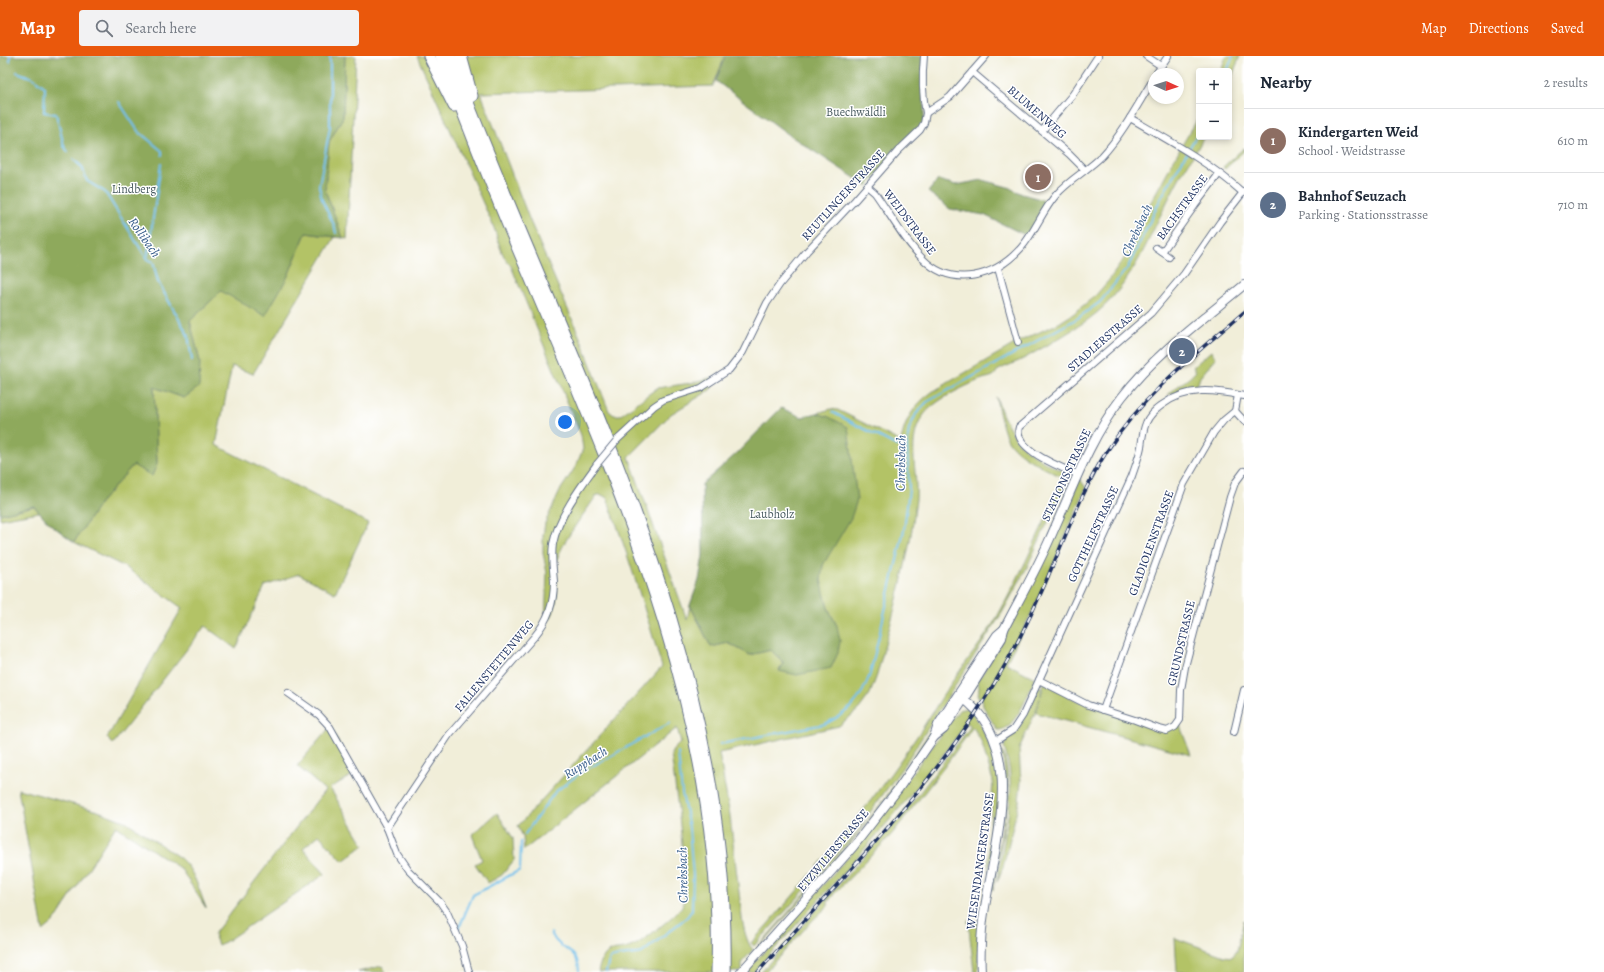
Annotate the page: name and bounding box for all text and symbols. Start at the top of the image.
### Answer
search box [79,10,359,46]
text: Map [20,15,55,41]
icon: search [93,17,115,39]
text: Search here [125,18,197,38]
text: Map [1421,19,1447,38]
text: Directions [1469,19,1529,38]
text: Saved [1551,19,1584,38]
north arrow [1148,68,1184,104]
map controls [1196,68,1232,140]
button: + [1196,68,1232,104]
text: Nearby [1260,71,1311,94]
text: 2 results [1544,74,1588,91]
street label: BLUMENWEG [1004,82,1070,142]
park label: Buechwäldli [826,104,886,120]
button: − [1196,104,1232,140]
text: Kindergarten Weid [1298,122,1418,142]
text: 1 [1271,132,1275,149]
text: 610 m [1557,132,1588,149]
text: School · Weidstrasse [1298,142,1405,159]
street label: REUTLINGERSTRASSE [798,146,888,244]
pin: 1 [1025,162,1051,192]
street label: BACHSTRASSE [1153,171,1211,243]
park label: Lindberg [112,181,156,197]
street label: WEIDSTRASSE [880,185,940,258]
text: Bahnhof Seuzach [1298,186,1406,206]
text: 2 [1270,196,1276,213]
text: 710 m [1558,196,1588,213]
water label: Chrebsbach [1117,201,1156,259]
text: Parking · Stationsstrasse [1298,206,1428,223]
water label: Rollibach [125,214,165,261]
street label: STADLERSTRASSE [1064,301,1146,375]
pin: 2 [1169,336,1195,366]
your location [555,412,575,432]
street label: STATIONSSTRASSE [1037,426,1095,524]
water label: Chrebsbach [892,435,909,491]
street label: GOTTHELFSTRASSE [1064,483,1122,585]
street label: GLADIOLENSTRASSE [1124,488,1178,598]
park label: Laubholz [749,506,795,522]
street label: GRUNDSTRASSE [1163,599,1199,687]
street label: FALLENSTETTENWEG [451,617,537,715]
water label: Ruppbach [560,742,610,782]
street label: WIESENDANGERSTRASSE [962,791,998,932]
street label: ETZWILERSTRASSE [794,805,872,895]
water label: Chrebsbach [674,847,691,903]

